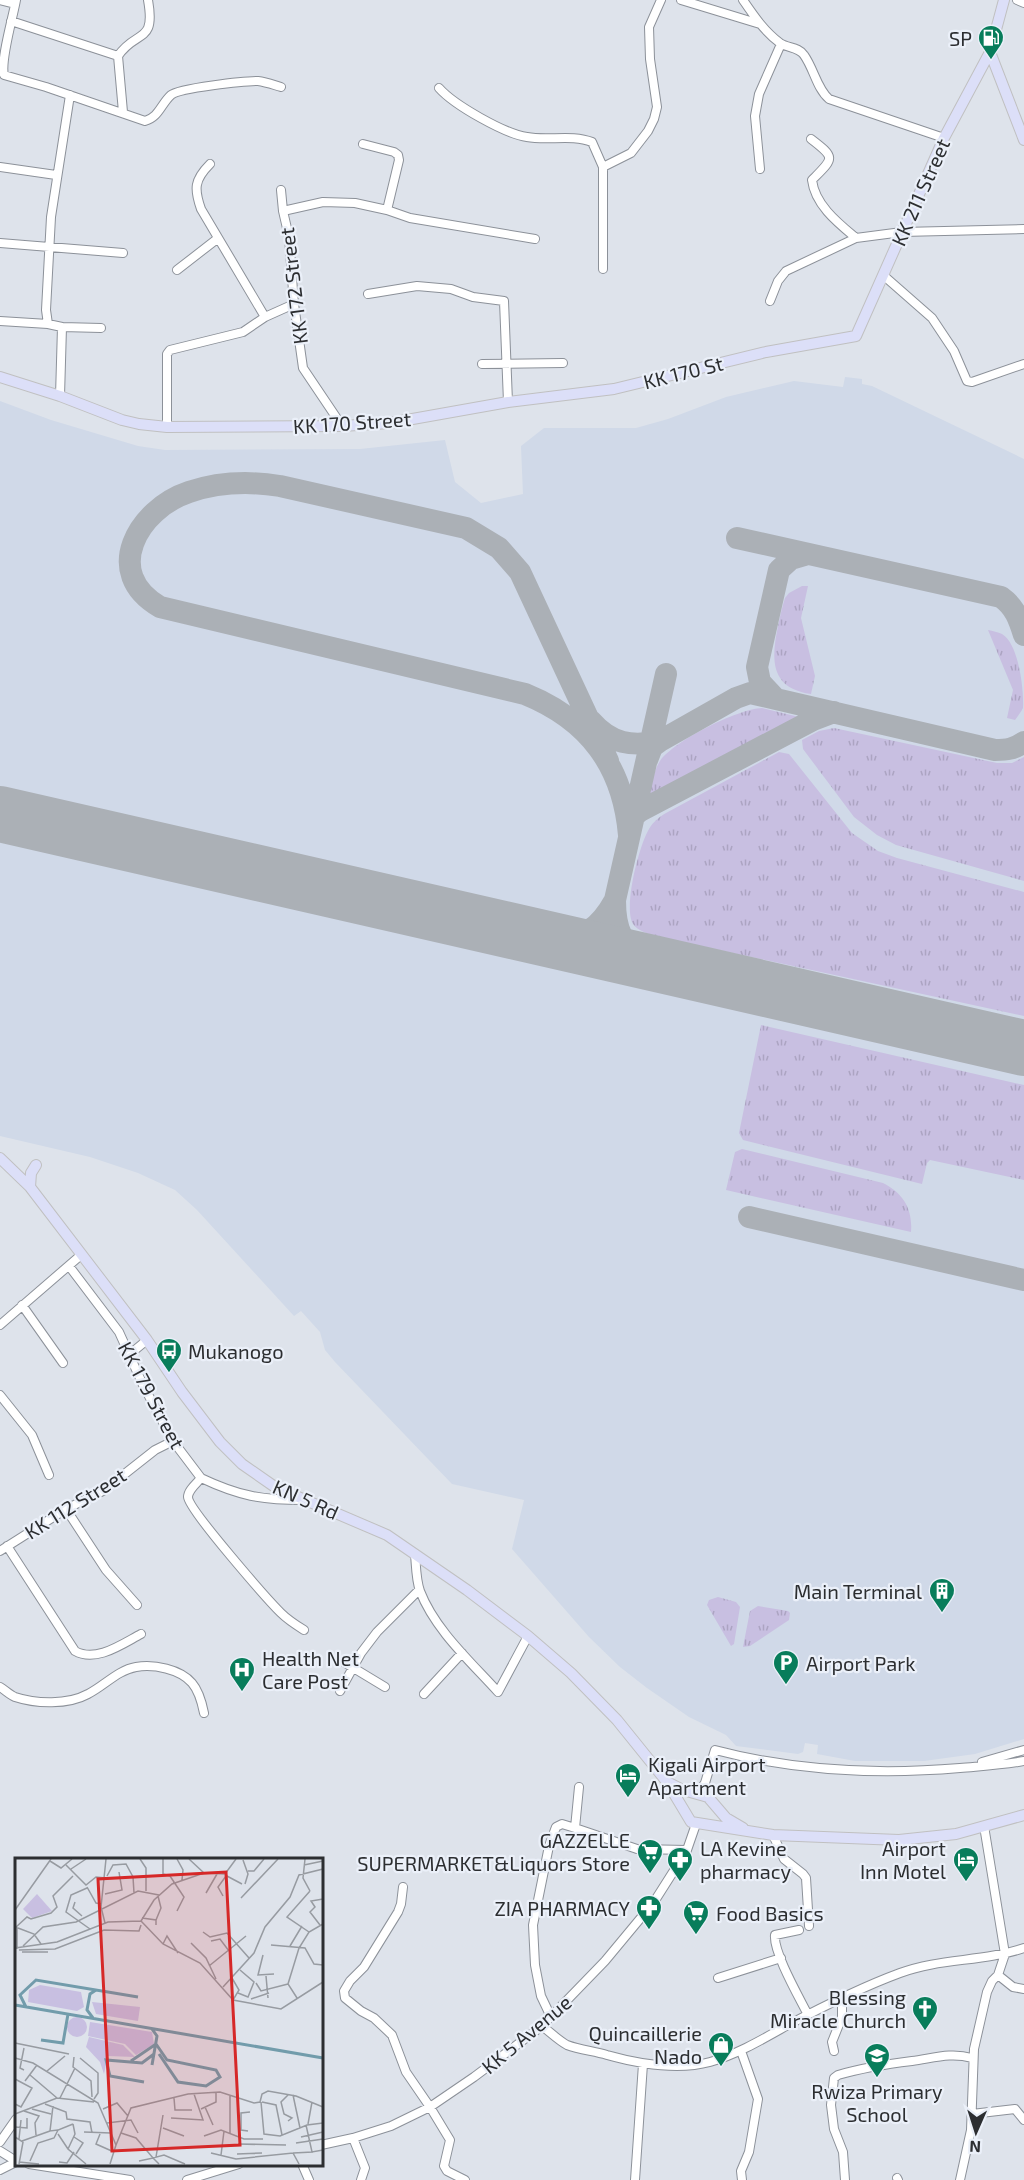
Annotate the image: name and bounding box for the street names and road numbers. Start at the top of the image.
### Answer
street label: KK 211 Street [886,134,955,249]
street label: KK 172 Street [274,226,312,346]
street label: KK 170 St [641,350,726,393]
street label: KK 170 Street [292,406,412,438]
street label: KK 179 Street [114,1337,190,1453]
street label: KK 112 Street [20,1462,130,1544]
street label: KN 5 Rd [269,1474,343,1524]
street label: KK 5 Avenue [476,1990,576,2078]

